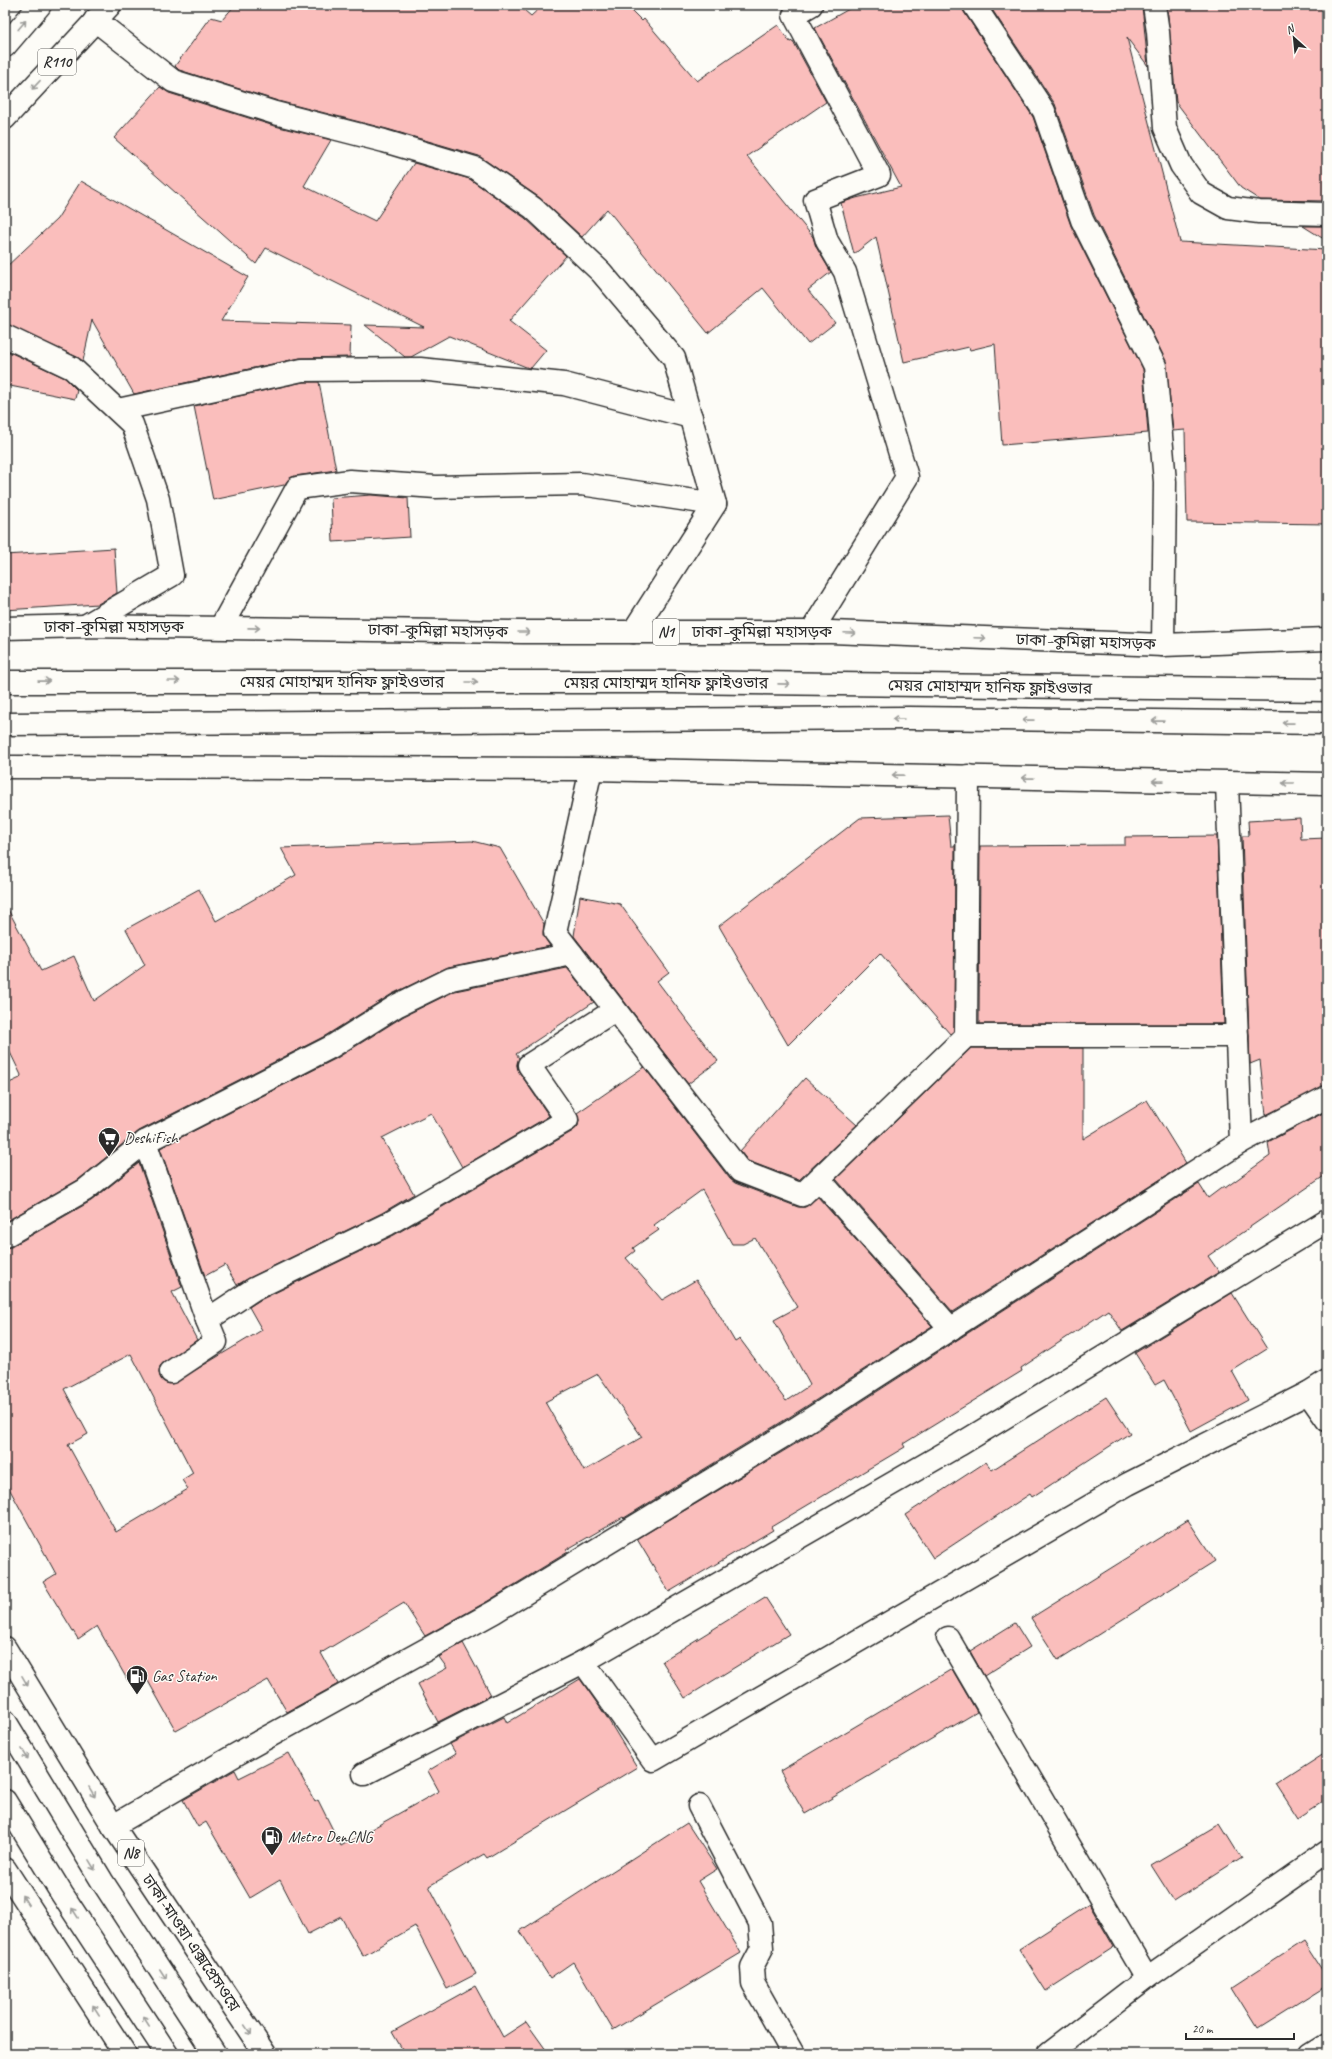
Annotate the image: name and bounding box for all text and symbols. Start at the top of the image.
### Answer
north arrow [1274,18,1314,58]
one-way arrow [18,20,27,31]
text: N [1283,20,1298,37]
road number: R110 [38,49,76,75]
one-way arrow [31,80,40,90]
street label: ঢাকা–কুমিল্লা মহাসড়ক [43,617,185,637]
road number: N1 [653,619,679,645]
street label: ঢাকা–কুমিল্লা মহাসড়ক [367,620,509,642]
street label: ঢাকা–কুমিল্লা মহাসড়ক [691,622,833,642]
one-way arrow [247,624,260,632]
one-way arrow [517,628,530,636]
one-way arrow [843,629,856,636]
street label: ঢাকা–কুমিল্লা মহাসড়ক [1015,630,1157,654]
one-way arrow [973,634,986,641]
street label: মেয়র মোহাম্মদ হানিফ ফ্লাইওভার [240,672,445,692]
street label: মেয়র মোহাম্মদ হানিফ ফ্লাইওভার [564,673,769,693]
street label: মেয়র মোহাম্মদ হানিফ ফ্লাইওভার [888,675,1093,699]
one-way arrow [167,677,180,685]
one-way arrow [37,678,50,685]
one-way arrow [465,678,478,686]
one-way arrow [777,680,790,688]
one-way arrow [892,715,905,722]
one-way arrow [1022,716,1035,724]
one-way arrow [1152,717,1165,725]
one-way arrow [1282,719,1295,727]
one-way arrow [892,771,905,779]
one-way arrow [1022,774,1035,782]
one-way arrow [1152,777,1165,785]
one-way arrow [1282,779,1295,787]
supermarket icon: DeshiFish [96,1125,122,1158]
place label: DeshiFish [124,1128,179,1148]
fuel station icon: Gas Station [124,1663,150,1696]
place label: Gas Station [152,1666,218,1686]
one-way arrow [21,1675,29,1687]
one-way arrow [21,1748,29,1760]
one-way arrow [89,1786,97,1798]
fuel station icon: Metro DenCNG [259,1824,285,1857]
place label: Metro DenCNG [288,1827,374,1847]
road number: N8 [118,1840,144,1866]
one-way arrow [89,1859,97,1871]
street label: ঢাকা-মাওয়া এক্সপ্রেসওয়ে [137,1870,245,2016]
one-way arrow [21,1895,29,1906]
one-way arrow [70,1907,79,1918]
one-way arrow [159,1968,167,1979]
one-way arrow [92,2004,100,2015]
scale bar [1186,2015,1294,2041]
one-way arrow [142,2016,150,2027]
text: 20 m [1192,2021,1214,2037]
one-way arrow [244,2024,252,2035]

